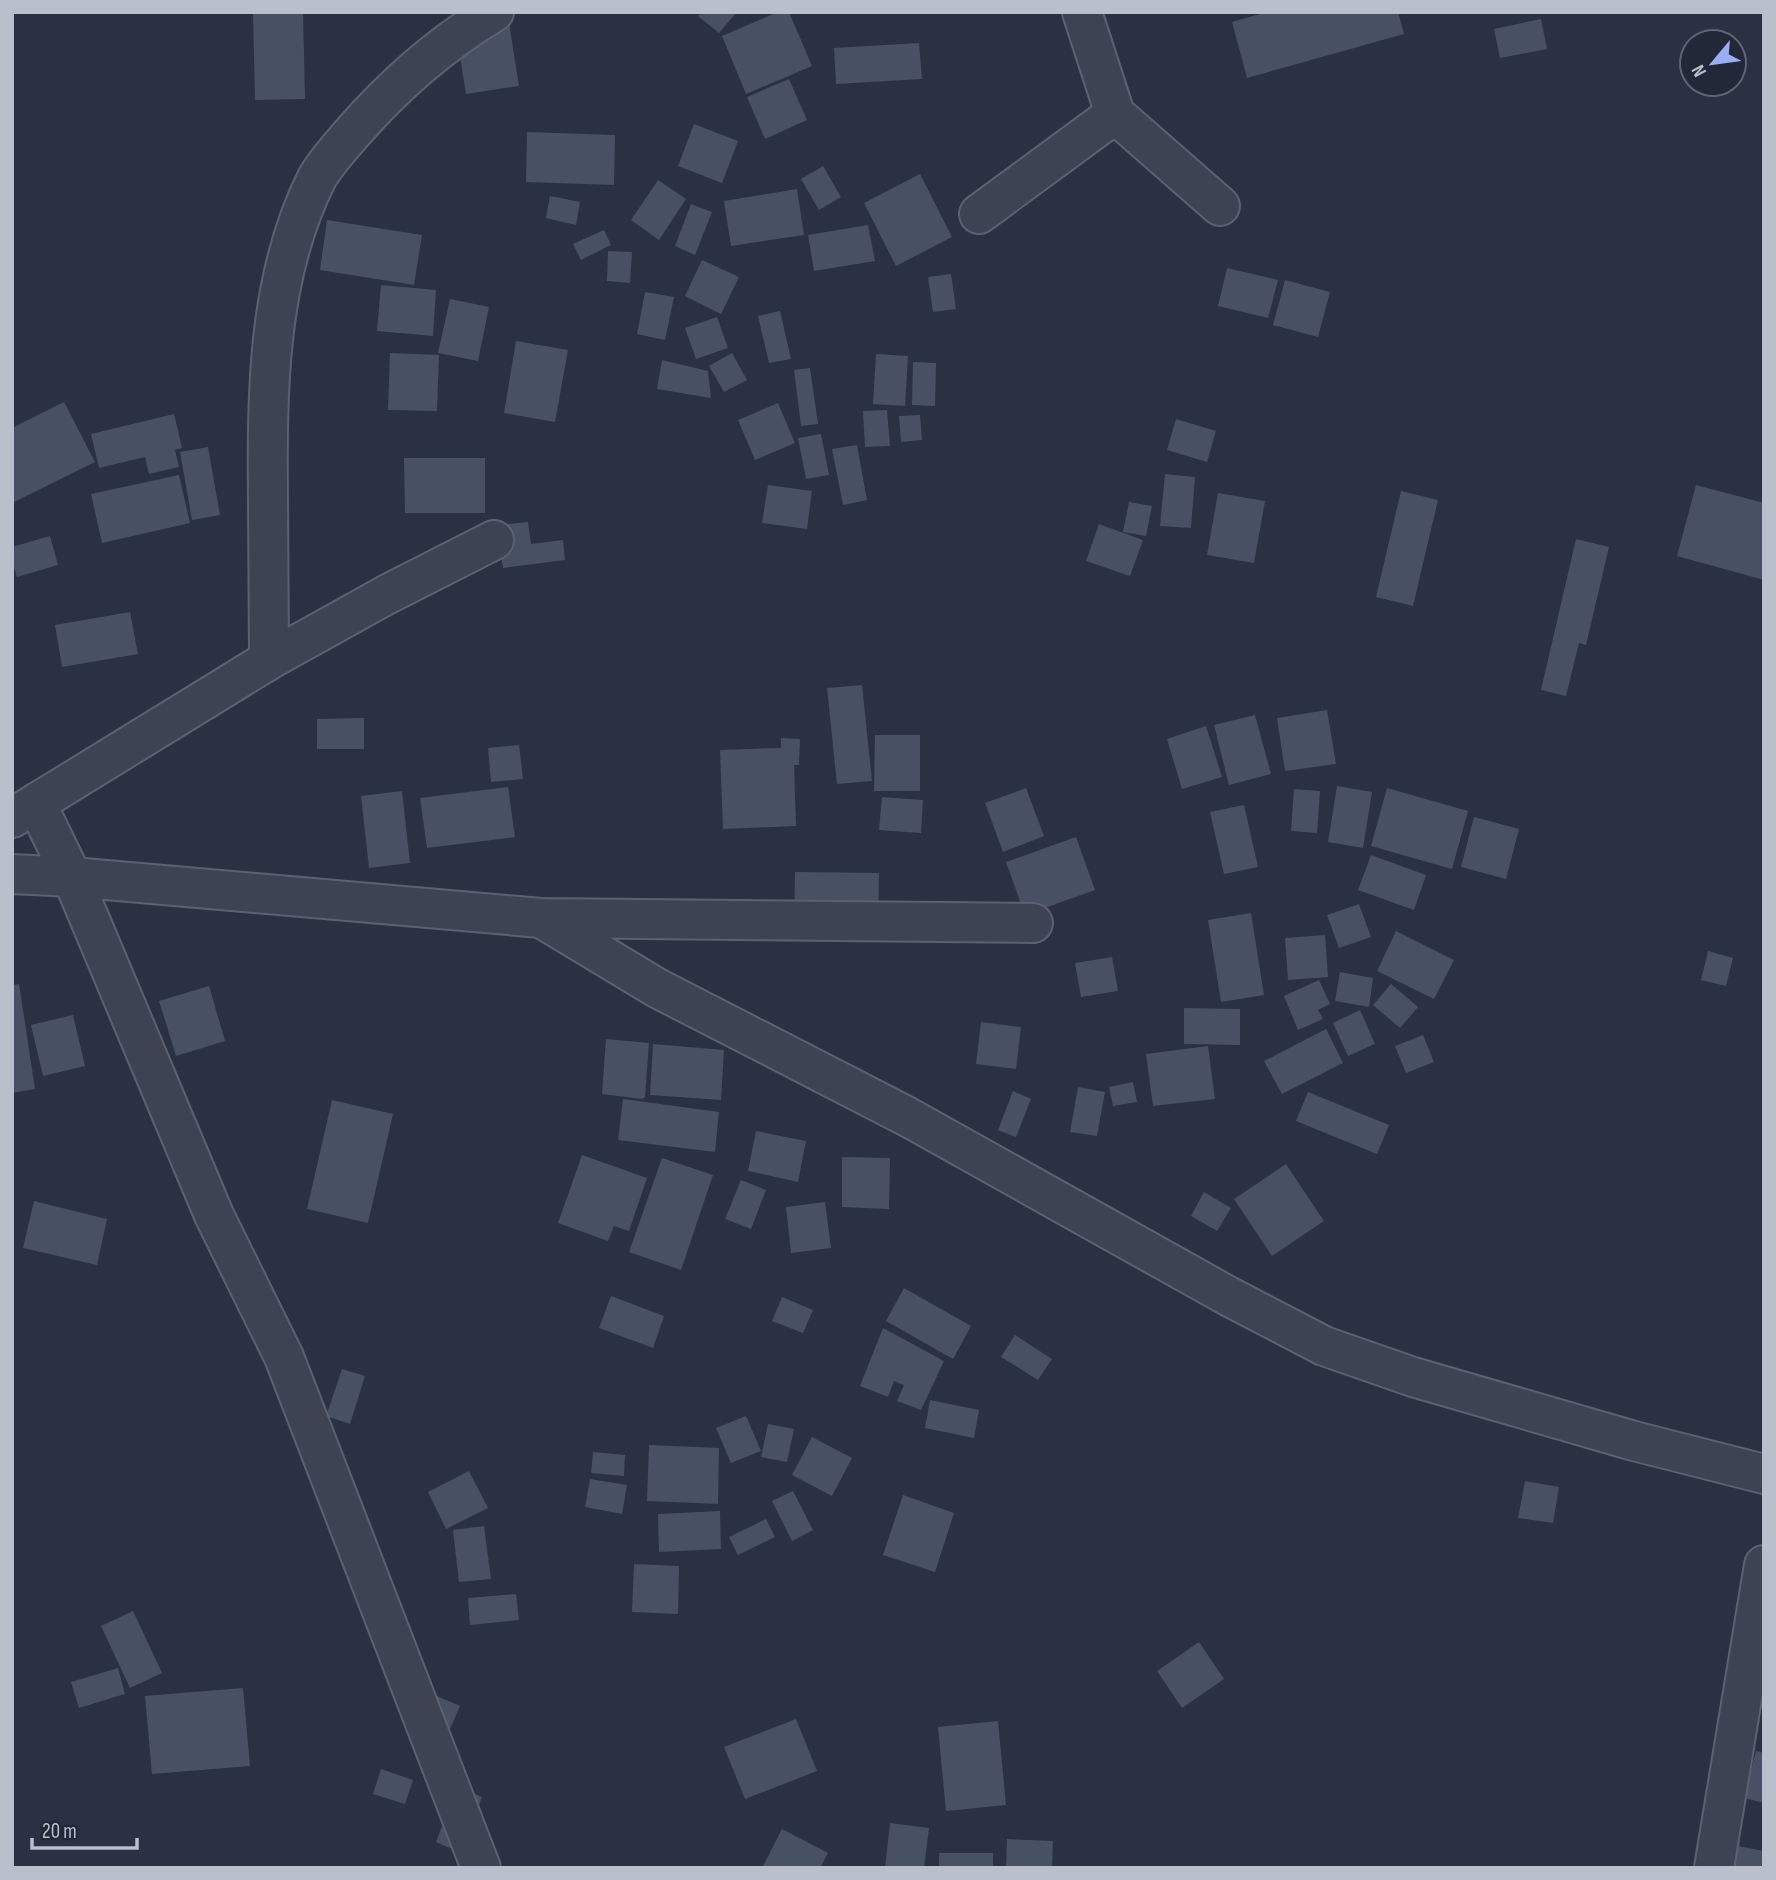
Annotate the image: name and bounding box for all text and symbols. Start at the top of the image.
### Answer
north arrow [1678,28,1748,98]
text: N [1687,60,1712,81]
scale bar [32,1806,136,1850]
text: 20 m [42,1819,77,1844]

